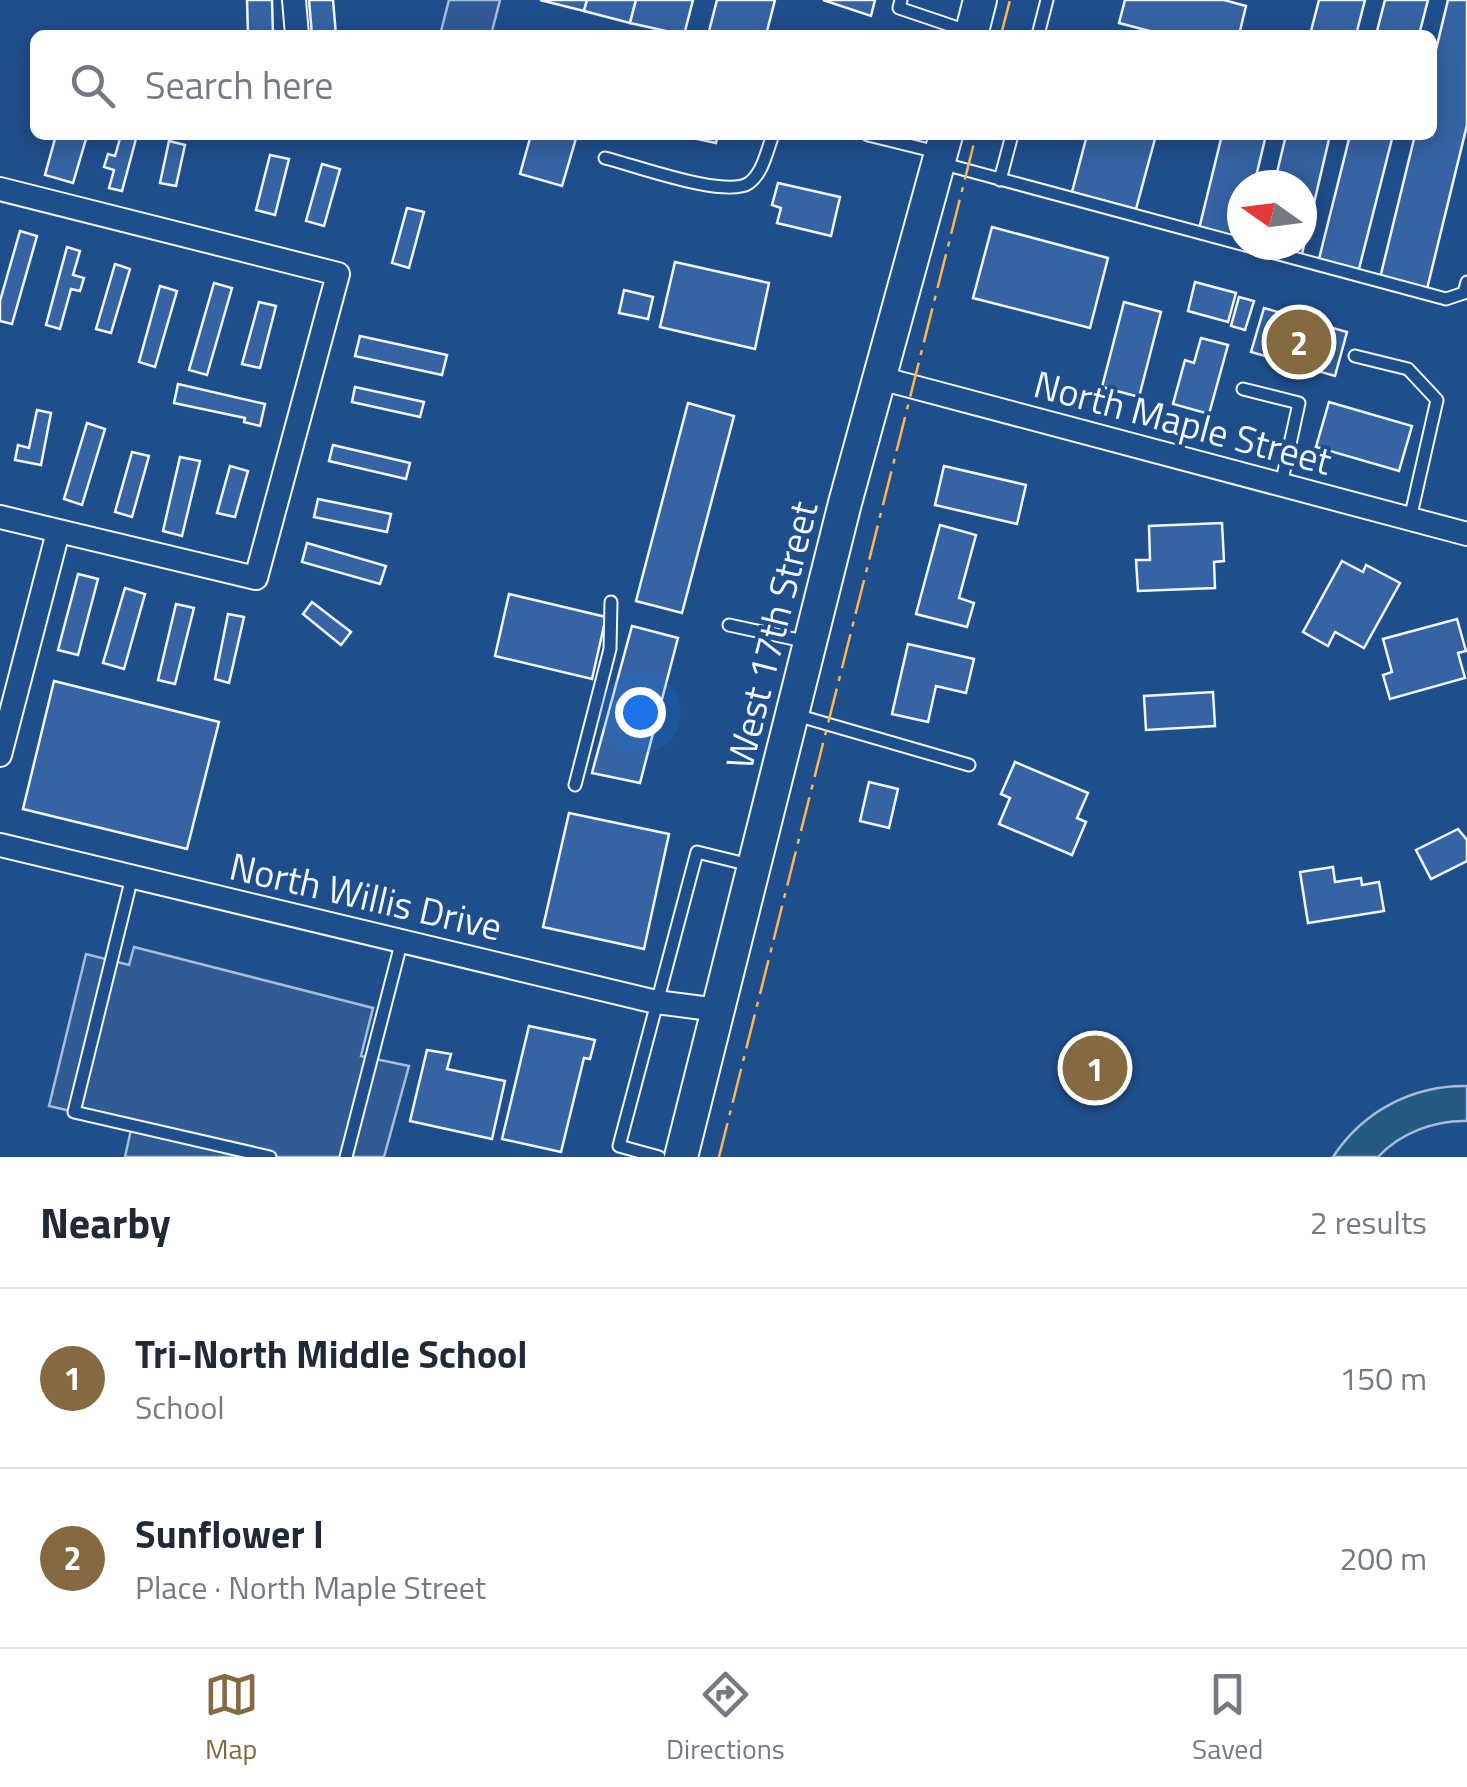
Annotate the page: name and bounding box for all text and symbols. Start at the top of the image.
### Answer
search box [30,30,1437,140]
text: Search here [145,56,333,114]
icon: search [65,58,120,113]
north arrow [1227,170,1317,260]
pin: 2 [1266,304,1332,380]
street label: North Maple Street [1028,354,1338,490]
street label: West 17th Street [710,495,832,775]
your location [615,687,666,738]
street label: North Willis Drive [224,836,508,956]
pin: 1 [1062,1030,1128,1106]
text: Nearby [40,1190,171,1254]
text: 2 results [1310,1198,1427,1246]
text: Tri-North Middle School [135,1325,528,1383]
text: 1 [64,1354,81,1402]
text: 150 m [1339,1354,1427,1402]
text: School [135,1383,225,1431]
text: Sunflower I [135,1505,324,1563]
text: 2 [64,1534,81,1582]
text: 200 m [1339,1534,1427,1582]
text: Place · North Maple Street [135,1563,486,1611]
tab: Map [204,1667,259,1770]
tab: Directions [666,1667,785,1770]
tab: Saved [1192,1667,1263,1770]

